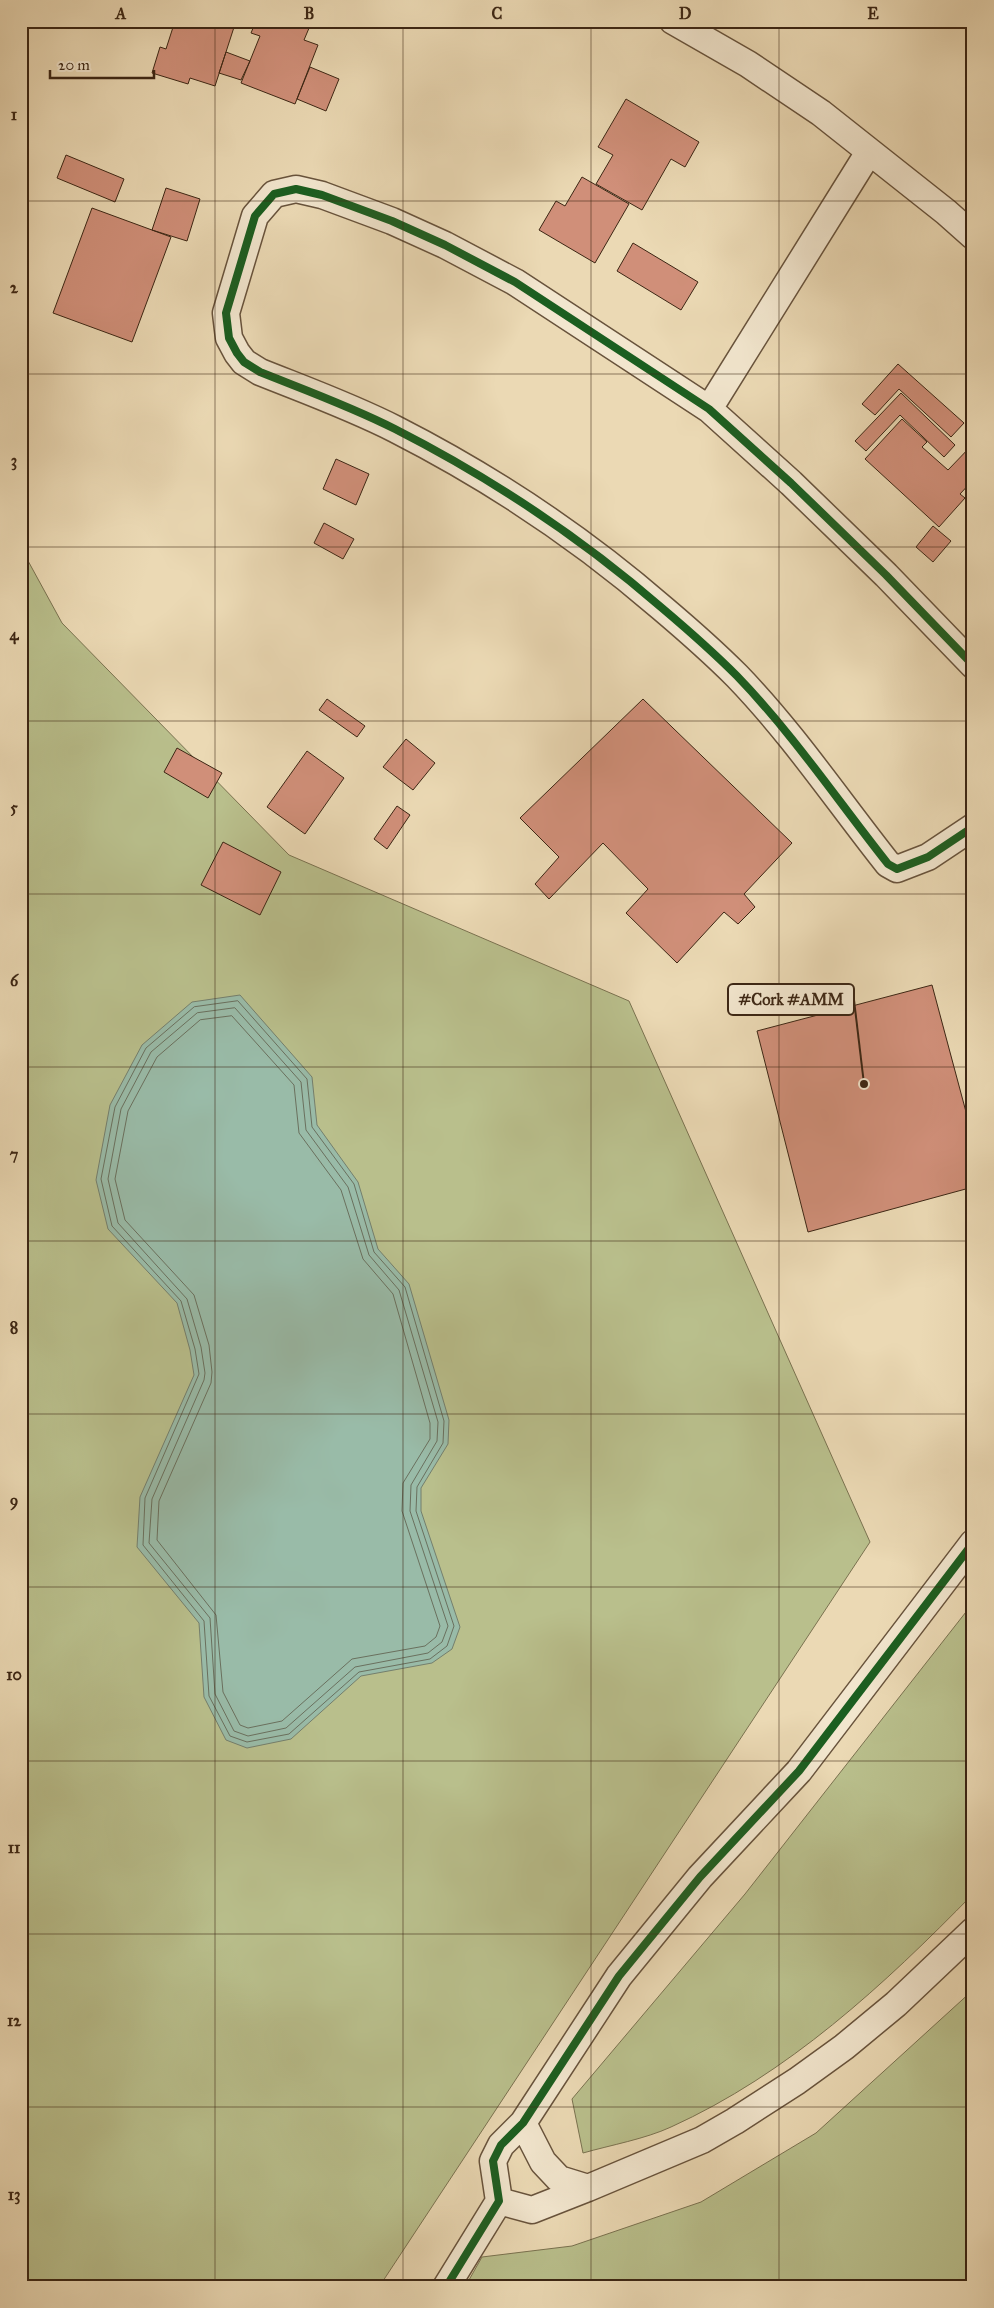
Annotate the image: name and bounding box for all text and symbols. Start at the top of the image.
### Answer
text: A [115,4,127,23]
text: B [304,4,314,23]
text: C [492,4,503,23]
text: D [679,4,692,23]
text: E [867,4,879,23]
scale bar [50,48,154,80]
text: 20 m [58,56,90,74]
text: 1 [11,105,18,124]
text: 2 [10,278,19,297]
text: 3 [11,451,17,471]
text: 4 [10,625,20,645]
text: 5 [10,798,18,817]
text: 6 [10,971,19,990]
callout: #Cork #AMM [728,984,854,1015]
text: #Cork #AMM [738,990,844,1009]
text: 7 [10,1145,19,1164]
text: 8 [10,1318,18,1337]
text: 9 [10,1491,18,1511]
text: 10 [6,1665,22,1684]
text: 11 [8,1838,21,1857]
text: 12 [7,2011,22,2030]
text: 13 [8,2185,20,2205]

